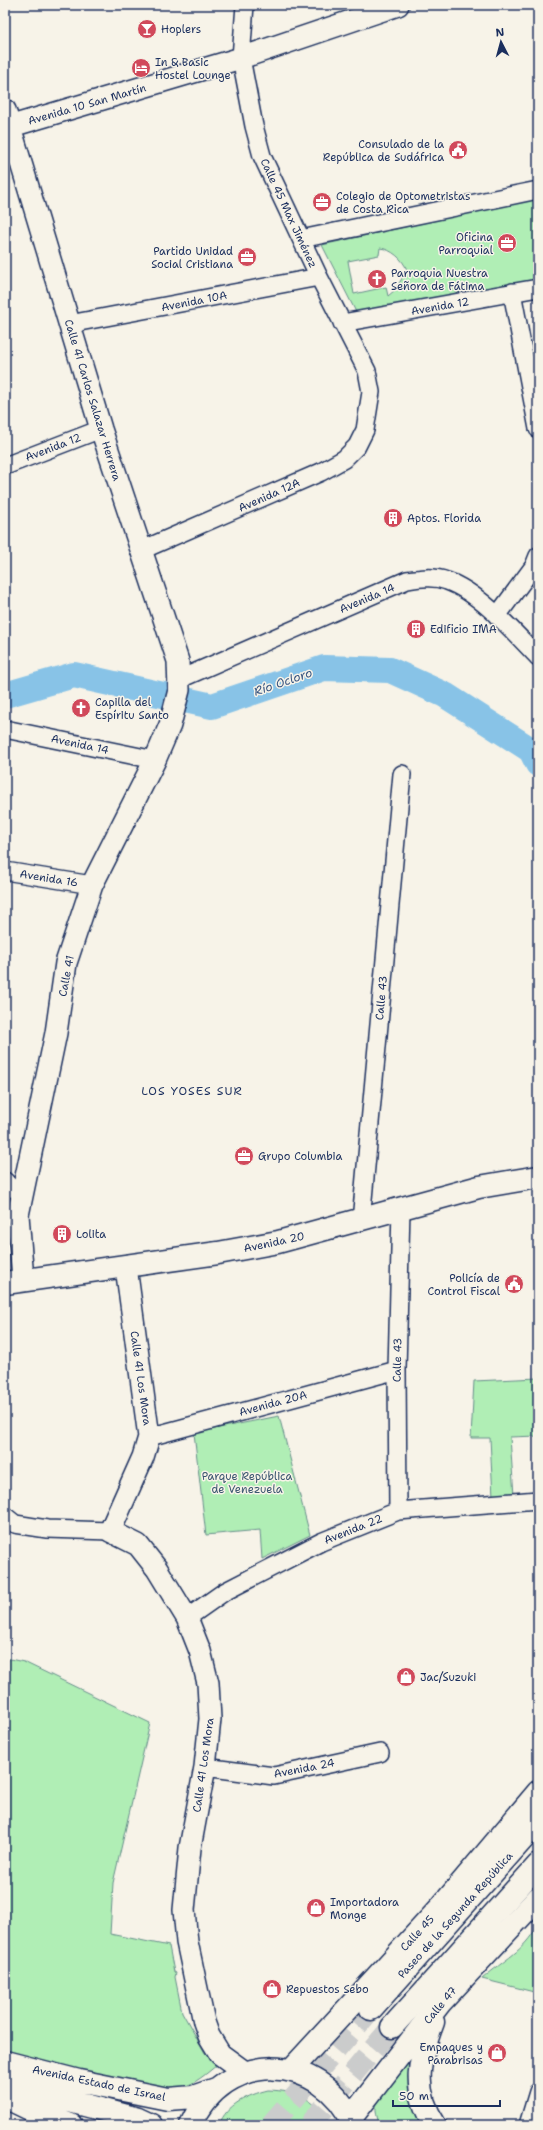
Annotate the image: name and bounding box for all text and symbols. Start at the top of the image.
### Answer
bar icon: Hoplers [136,18,158,40]
place label: Hoplers [161,22,201,37]
north arrow [481,22,521,62]
text: N [495,25,505,40]
place label: In & Basic Hostel Lounge [155,55,231,83]
hotel icon: In & Basic Hostel Lounge [130,57,152,79]
street label: Avenida 10 San Martín [26,80,148,129]
place label: Consulado de la República de Sudáfrica [323,137,444,165]
public building icon: Consulado de la República de Sudáfrica [447,139,469,161]
street label: Calle 45 Max Jiménez [257,156,321,270]
place label: Colegio de Optometristas de Costa Rica [336,189,470,217]
office icon: Colegio de Optometristas de Costa Rica [311,191,333,213]
place label: Oficina Parroquial [439,230,494,258]
office icon: Oficina Parroquial [496,232,518,254]
place label: Partido Unidad Social Cristiana [151,244,233,272]
office icon: Partido Unidad Social Cristiana [236,246,258,268]
place label: Parroquia Nuestra Señora de Fátima [391,266,488,294]
church icon: Parroquia Nuestra Señora de Fátima [366,268,388,290]
street label: Avenida 10A [160,288,228,315]
street label: Avenida 12 [410,294,470,319]
street label: Calle 41 Carlos Salazar Herrera [61,318,124,483]
street label: Avenida 12 [23,430,83,465]
street label: Avenida 12A [236,475,302,516]
building icon: Aptos. Florida [382,507,404,529]
place label: Aptos. Florida [407,511,481,526]
street label: Avenida 14 [337,580,397,617]
building icon: Edificio IMA [405,618,427,640]
place label: Edificio IMA [430,622,497,637]
water label: Río Ocloro [251,664,315,700]
place label: Capilla del Espíritu Santo [95,695,169,723]
church icon: Capilla del Espíritu Santo [70,697,92,719]
street label: Avenida 14 [50,731,110,758]
street label: Avenida 16 [19,866,79,890]
street label: Calle 41 [55,954,78,998]
street label: Calle 43 [372,975,391,1021]
district label: LOS YOSES SUR [141,1083,243,1099]
office icon: Grupo Columbia [233,1145,255,1167]
place label: Grupo Columbia [258,1149,342,1164]
building icon: Lolita [51,1223,73,1245]
place label: Lolita [76,1227,106,1242]
street label: Avenida 20 [242,1229,306,1256]
place label: Policía de Control Fiscal [428,1271,501,1299]
public building icon: Policía de Control Fiscal [503,1273,525,1295]
street label: Calle 41 Los Mora [126,1330,155,1426]
street label: Calle 43 [390,1338,405,1382]
street label: Avenida 20A [237,1387,309,1420]
park label: Parque República de Venezuela [202,1469,292,1497]
street label: Avenida 22 [322,1511,385,1548]
shop icon: Jac/Suzuki [395,1666,417,1688]
place label: Jac/Suzuki [420,1670,476,1685]
street label: Calle 41 Los Mora [189,1717,218,1813]
street label: Avenida 24 [272,1755,336,1782]
street label: Paseo de la Segunda República [395,1849,516,1982]
place label: Importadora Monge [330,1895,399,1923]
shop icon: Importadora Monge [305,1897,327,1919]
street label: Calle 45 [397,1912,438,1955]
shop icon: Repuestos Sebo [261,1978,283,2000]
place label: Repuestos Sebo [286,1982,369,1997]
street label: Calle 47 [420,1983,461,2027]
place label: Empaques y Parabrisas [420,2040,483,2068]
shop icon: Empaques y Parabrisas [486,2042,508,2064]
street label: Avenida Estado de Israel [31,2062,168,2105]
scale bar [393,2082,500,2108]
text: 50 m [399,2088,429,2104]

